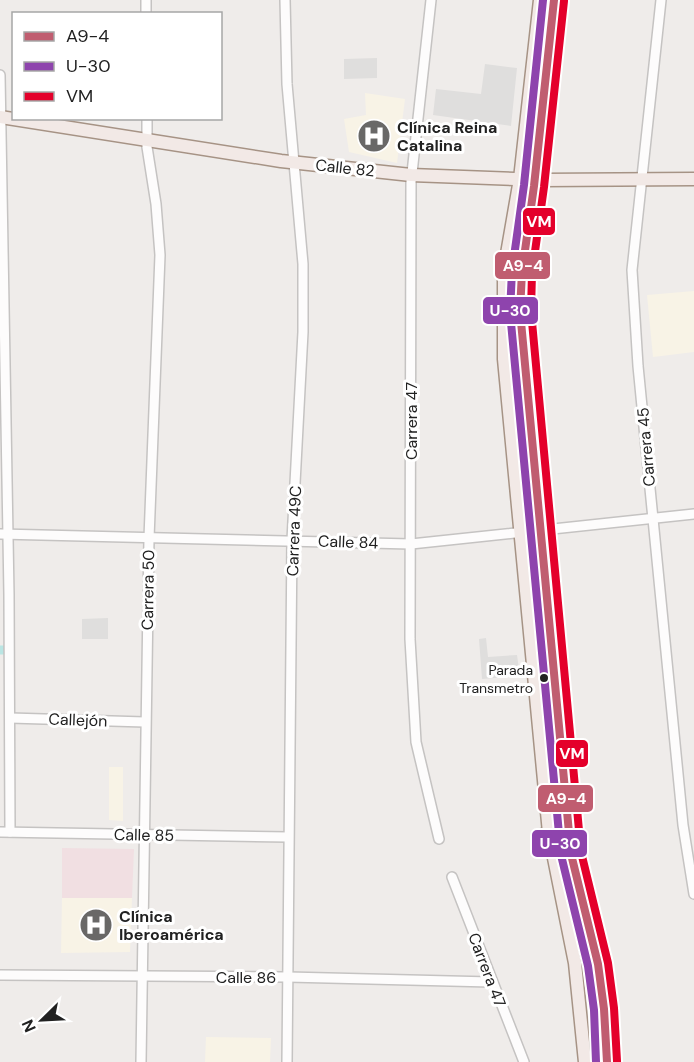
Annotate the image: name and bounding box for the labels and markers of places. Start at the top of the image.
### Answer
place label: Clínica Reina Catalina [397,117,497,156]
hospital icon: Clínica Reina Catalina [356,118,392,154]
place label: Parada Transmetro [459,661,533,697]
marker: Parada Transmetro [538,672,550,684]
place label: Clínica Iberoamérica [119,906,224,945]
hospital icon: Clínica Iberoamérica [78,907,114,943]

